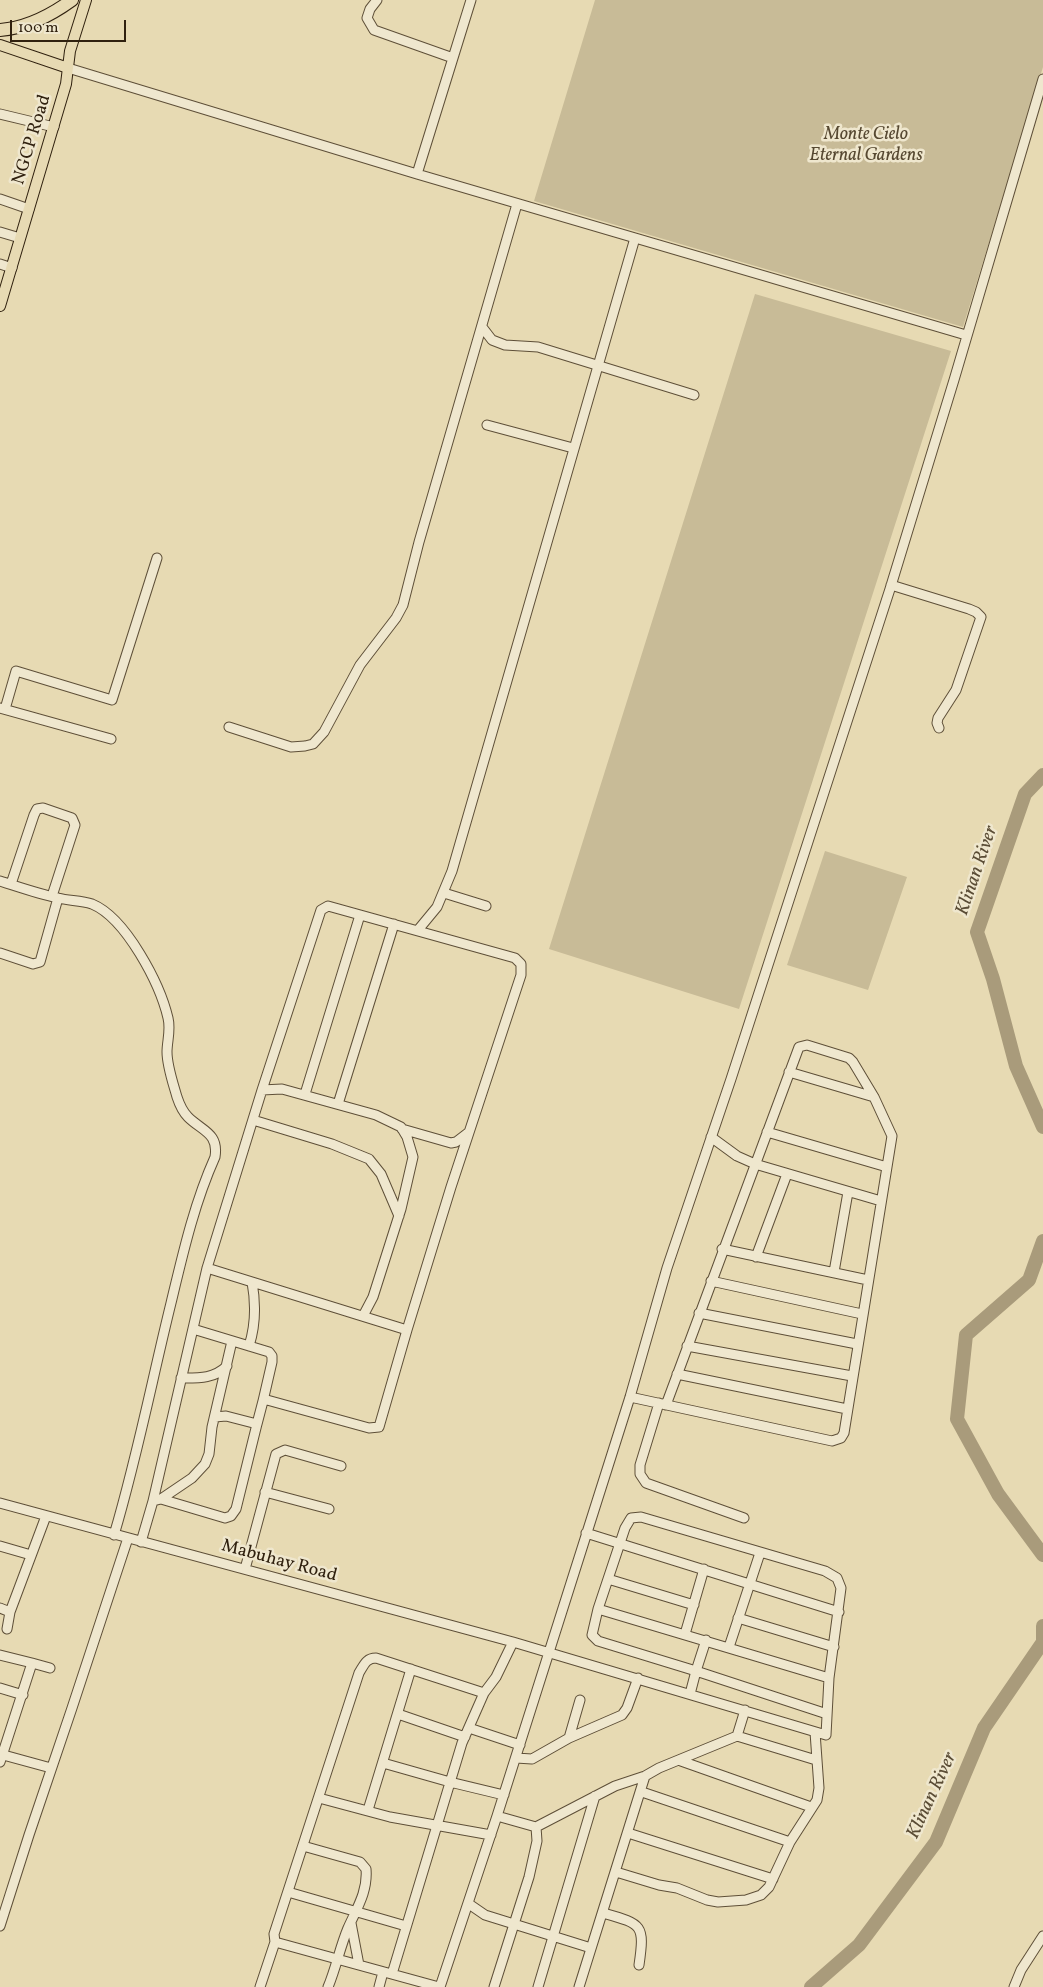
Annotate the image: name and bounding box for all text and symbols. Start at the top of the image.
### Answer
scale bar [12,10,129,42]
text: 100 m [18,18,58,39]
street label: NGCP Road [9,92,57,188]
park label: Monte Cielo Eternal Gardens [809,125,923,168]
water label: Klinan River [952,823,1004,919]
street label: Mabuhay Road [219,1536,339,1588]
water label: Klinan River [903,1749,963,1843]

